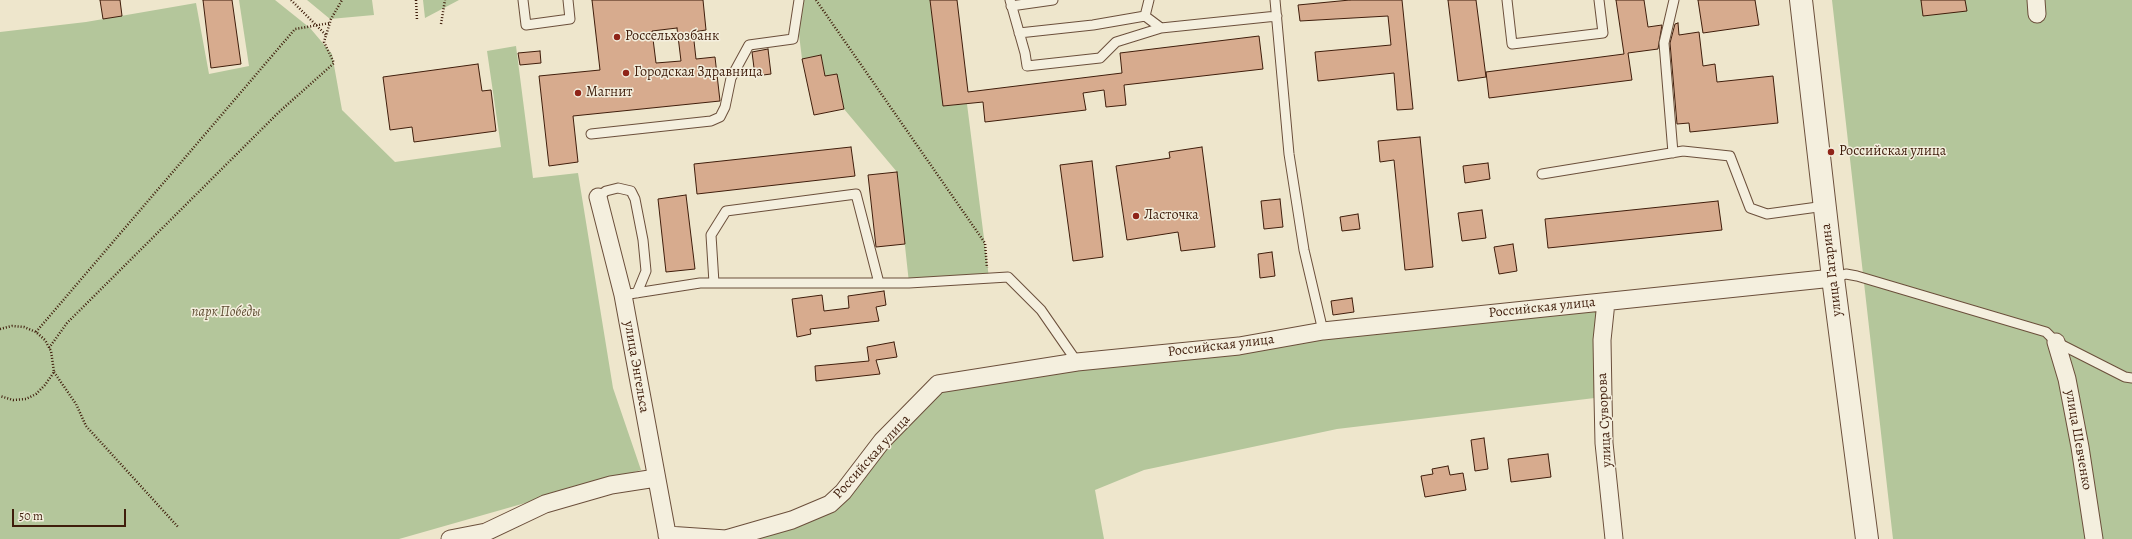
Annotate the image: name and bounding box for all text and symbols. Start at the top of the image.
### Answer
place label: Россельхозбанк [625,29,719,45]
marker: Россельхозбанк [612,32,622,42]
place label: Городская Здравница [634,65,763,81]
marker: Городская Здравница [621,68,631,78]
place label: Магнит [586,85,633,101]
marker: Магнит [573,88,583,98]
place label: Российская улица [1839,144,1946,160]
marker: Российская улица [1826,147,1836,157]
place label: Ласточка [1144,208,1199,224]
marker: Ласточка [1131,211,1141,221]
street label: улица Гагарина [1818,223,1846,317]
street label: Российская улица [1488,294,1596,322]
park label: парк Победы [191,305,261,321]
street label: улица Энгельса [620,320,652,414]
street label: Российская улица [1167,331,1275,361]
street label: улица Суворова [1594,372,1616,468]
street label: улица Шевченко [2061,389,2095,491]
street label: Российская улица [830,412,914,502]
scale bar [14,501,128,527]
text: 50 m [19,508,43,524]

